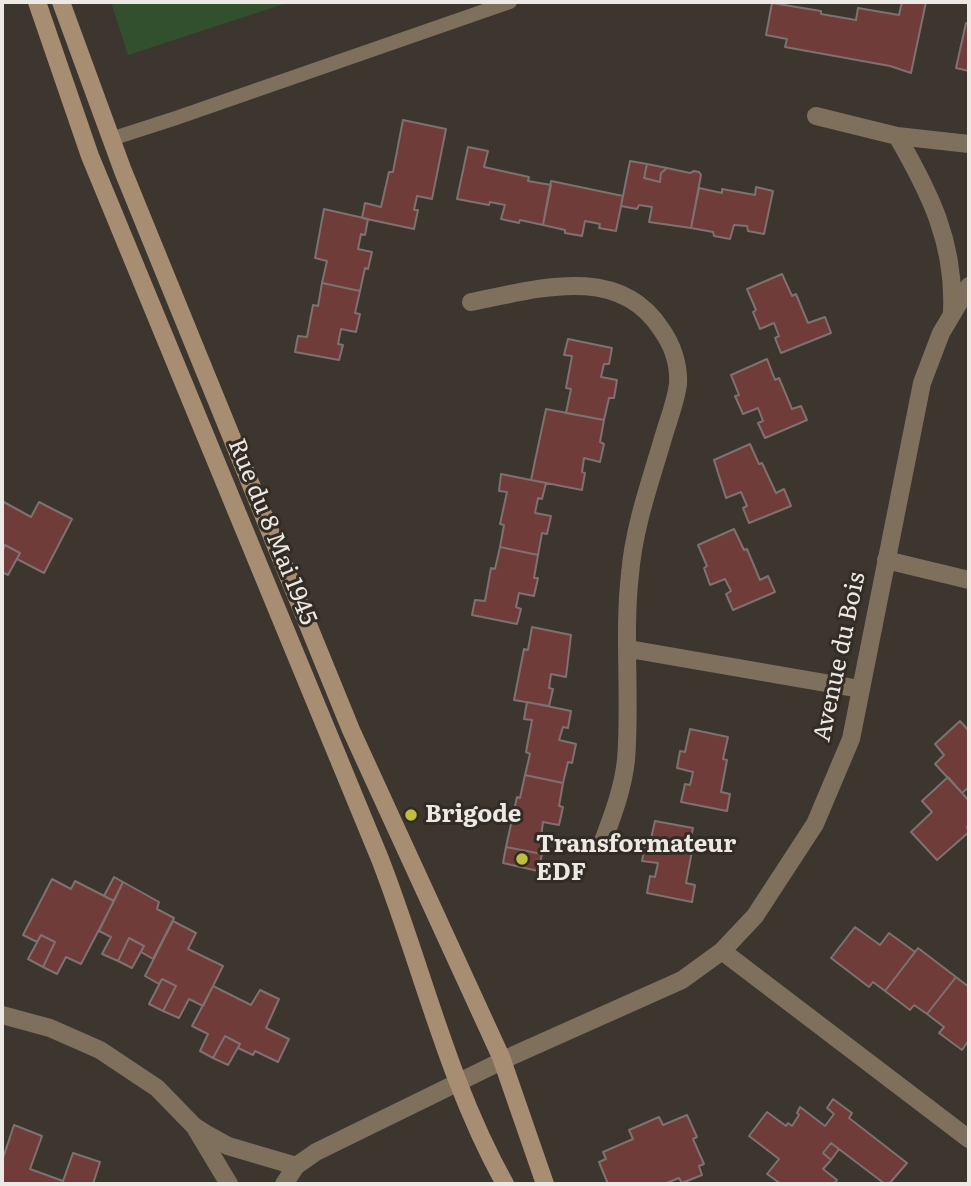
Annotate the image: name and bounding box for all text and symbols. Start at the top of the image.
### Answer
street label: Rue du 8 Mai 1945 [222,435,322,629]
street label: Avenue du Bois [808,570,872,744]
place label: Brigode [425,801,521,829]
marker: Brigode [403,807,419,823]
place label: Transformateur EDF [536,831,736,887]
marker: Transformateur EDF [514,851,530,867]

